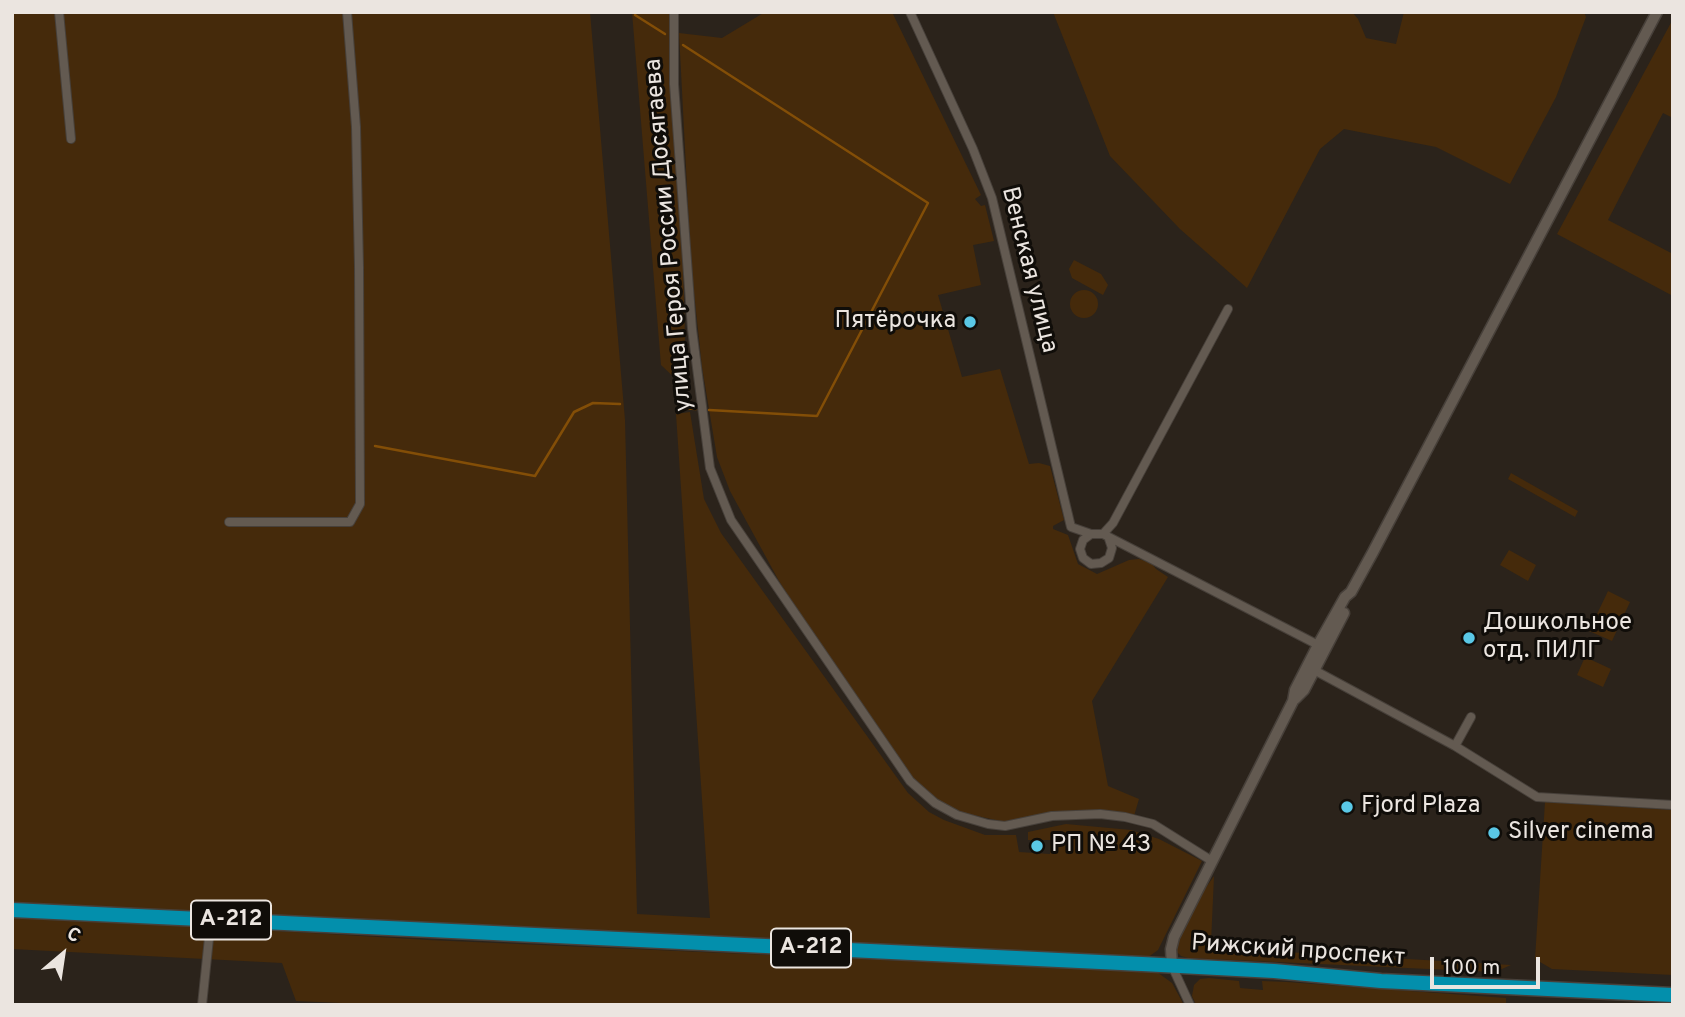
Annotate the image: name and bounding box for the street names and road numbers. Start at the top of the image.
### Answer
street label: улица Героя России Досягаева [640,57,700,413]
street label: Венская улица [993,184,1063,356]
road number: А-212 [191,900,271,939]
road number: А-212 [771,928,851,967]
street label: Рижский проспект [1190,930,1406,974]

